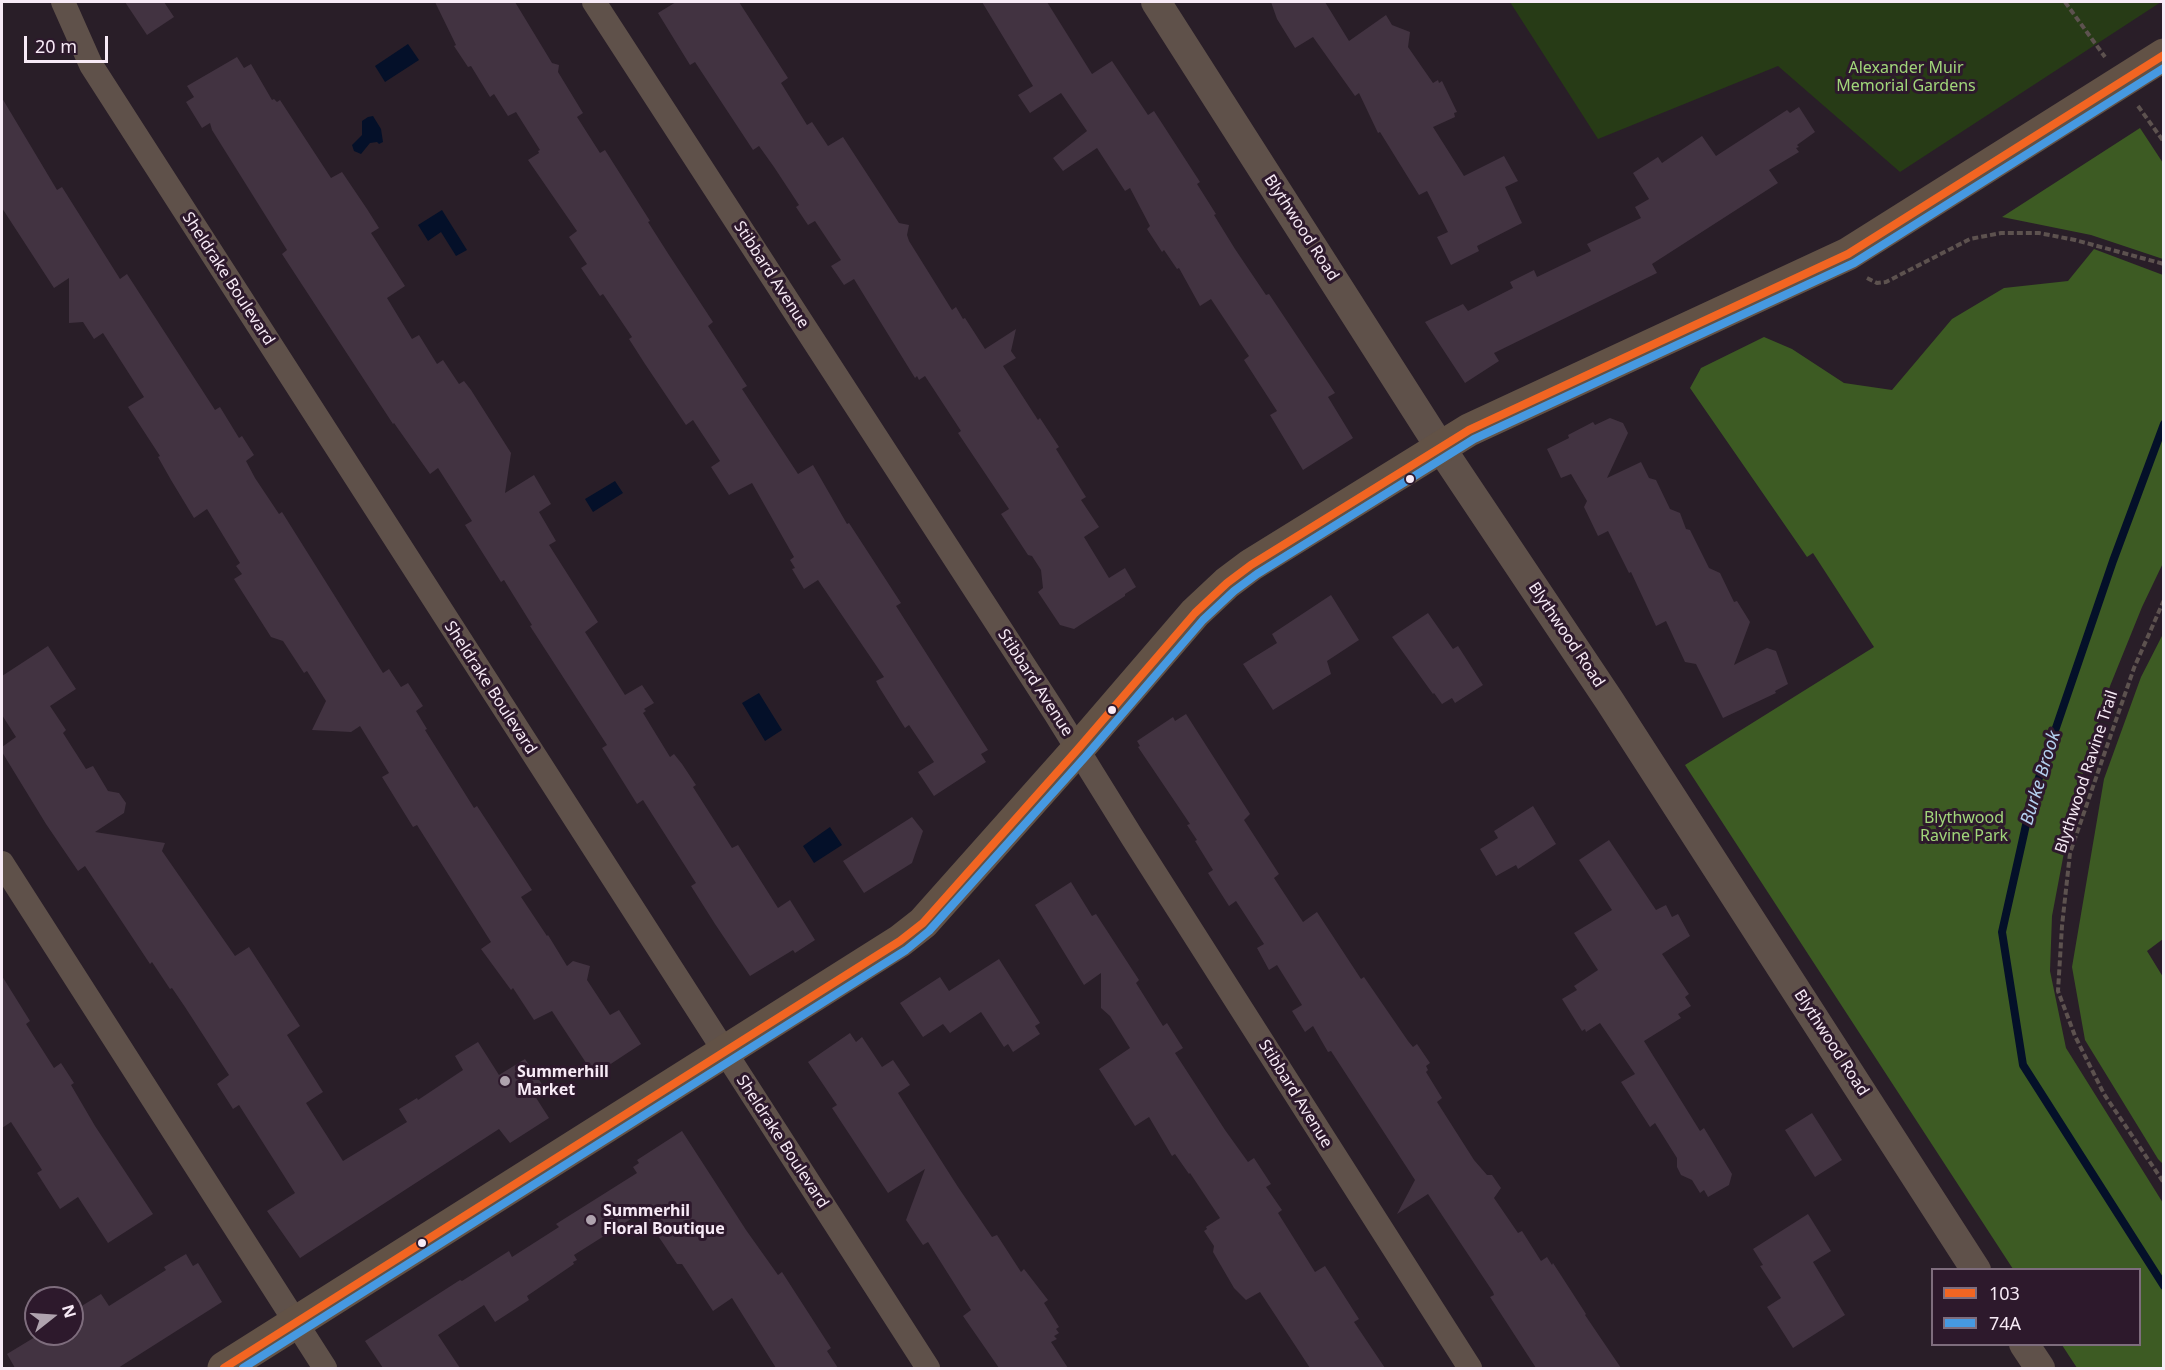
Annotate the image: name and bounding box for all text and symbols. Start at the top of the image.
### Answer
scale bar [27,24,111,62]
text: 20 m [35,34,77,58]
park label: Alexander Muir Memorial Gardens [1836,58,1976,96]
street label: Blythwood Road [1260,171,1342,285]
street label: Sheldrake Boulevard [178,209,278,349]
street label: Stibbard Avenue [729,218,813,332]
unlabelled marker [1404,473,1416,485]
street label: Blythwood Road [1524,579,1608,691]
street label: Sheldrake Boulevard [440,618,540,758]
street label: Stibbard Avenue [993,626,1077,740]
street label: Blythwood Ravine Trail [2052,688,2122,856]
unlabelled marker [1106,704,1118,716]
water label: Burke Brook [2016,728,2066,828]
park label: Blythwood Ravine Park [1920,808,2008,846]
street label: Blythwood Road [1790,986,1872,1100]
street label: Stibbard Avenue [1254,1036,1336,1152]
place label: Summerhill Market [517,1062,609,1100]
street label: Sheldrake Boulevard [732,1072,832,1212]
marker: Summerhill Market [498,1074,512,1088]
place label: Summerhil Floral Boutique [603,1201,725,1239]
marker: Summerhil Floral Boutique [584,1213,598,1227]
unlabelled marker [416,1237,428,1249]
legend [1931,1268,2141,1346]
text: 103 [1989,1281,2020,1305]
north arrow [24,1286,84,1346]
text: N [57,1302,82,1321]
text: 74A [1989,1311,2021,1335]

